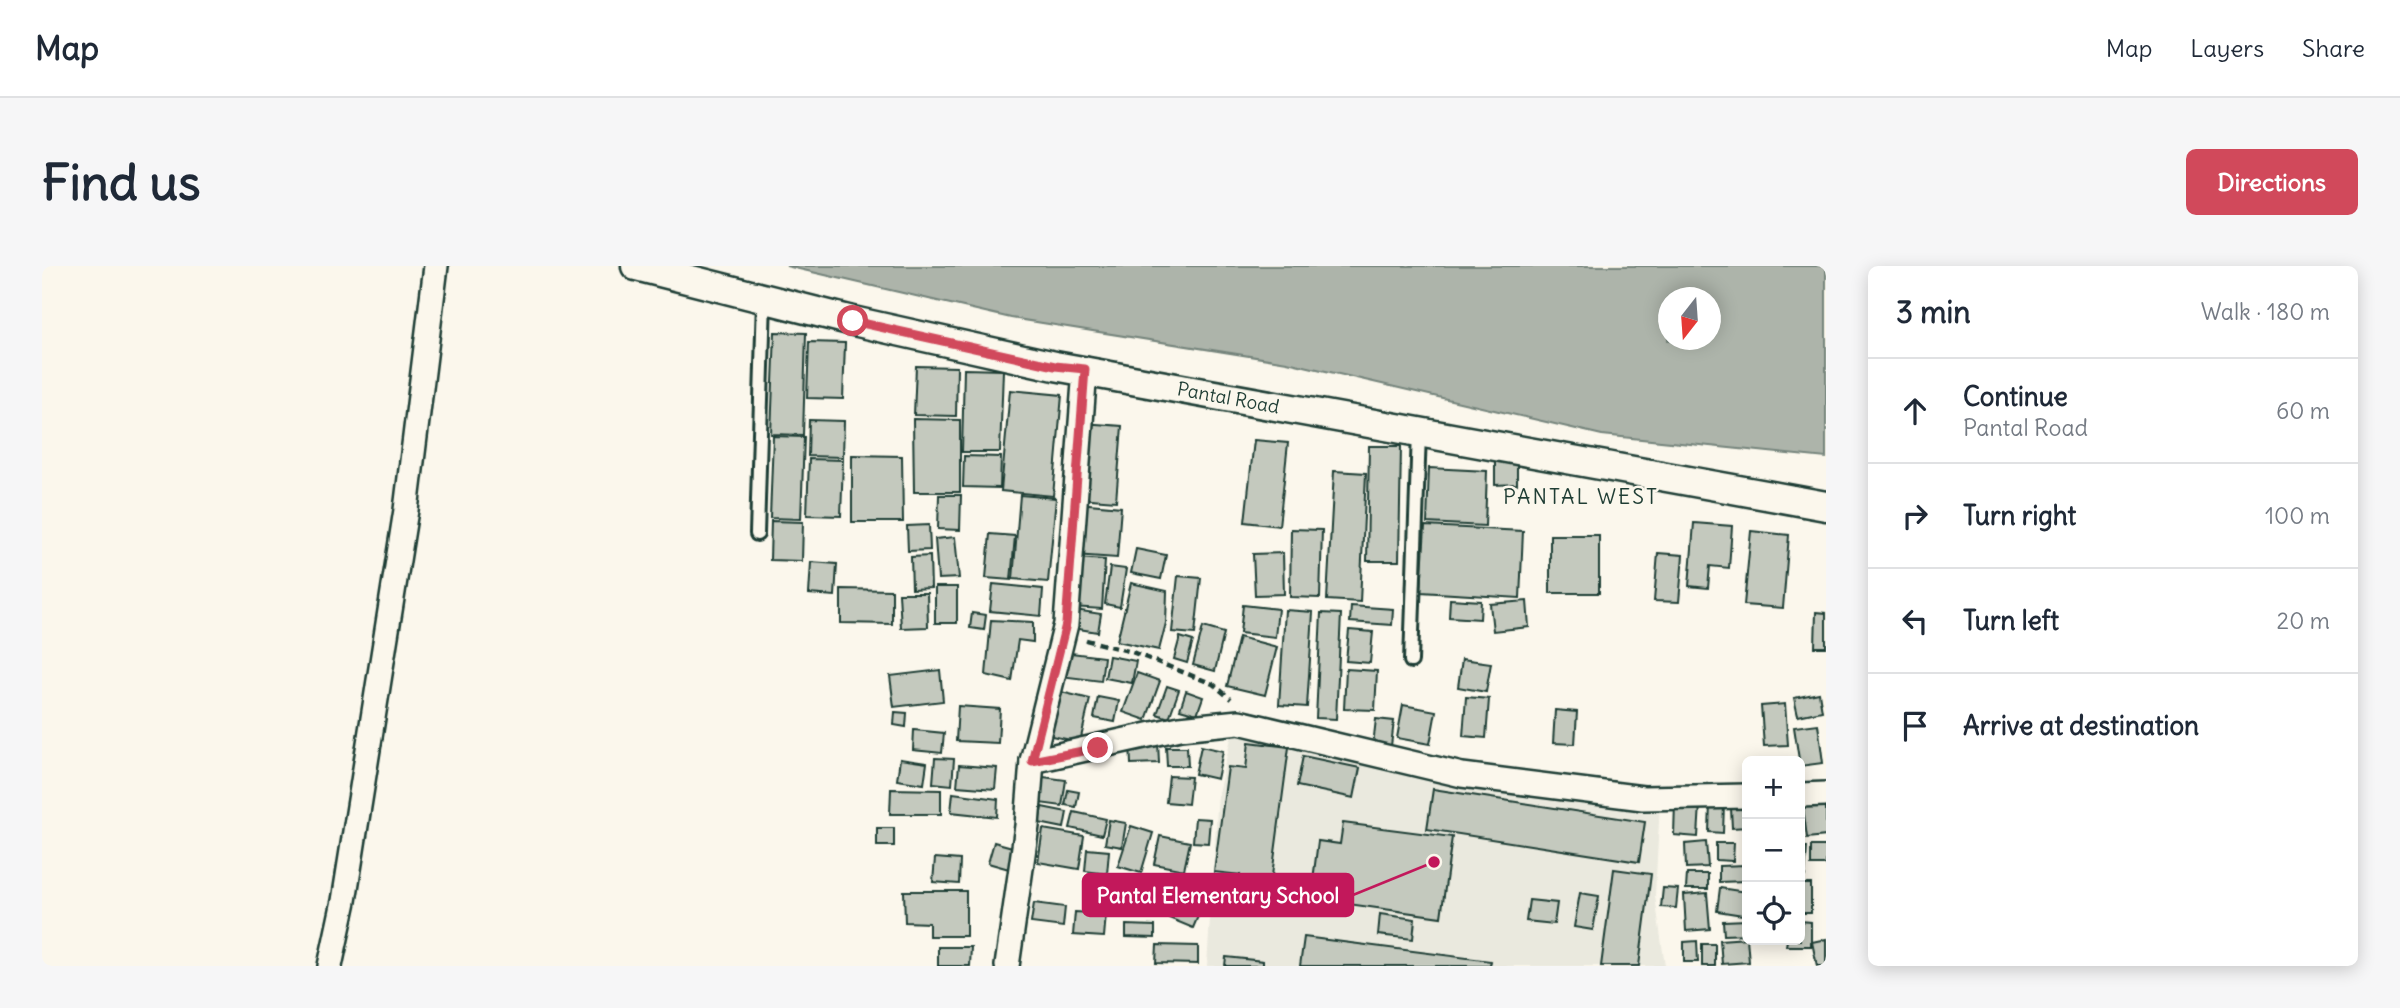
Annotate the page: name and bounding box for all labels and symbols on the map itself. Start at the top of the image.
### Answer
north arrow [1658,287,1721,350]
route start [837,305,868,336]
street label: Pantal Road [1175,376,1281,419]
district label: PANTAL WEST [1503,483,1659,510]
route end [1082,732,1113,763]
callout: Pantal Elementary School [1083,874,1353,916]
text: Pantal Elementary School [1097,882,1339,909]

